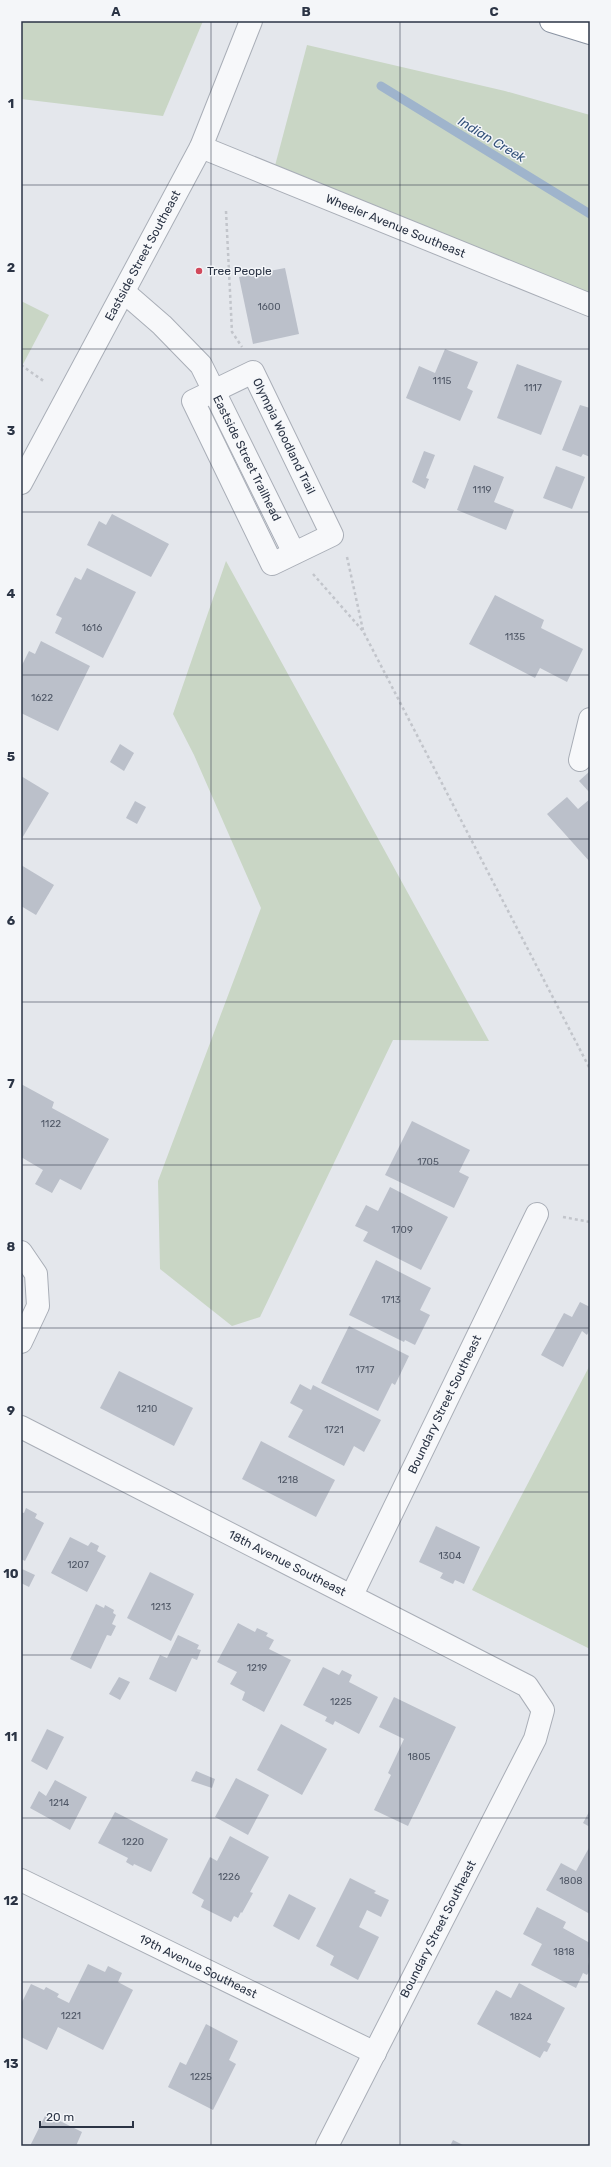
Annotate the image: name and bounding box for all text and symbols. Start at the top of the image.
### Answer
text: A [111,4,121,19]
text: B [301,4,311,19]
text: C [489,4,499,19]
text: 1 [8,96,14,111]
water label: Indian Creek [455,113,528,166]
street label: Eastside Street Southeast [102,188,184,323]
street label: Wheeler Avenue Southeast [324,191,468,261]
text: 2 [7,260,15,275]
place label: Tree People [207,264,272,278]
marker: Tree People [194,266,204,276]
house number: 1600 [257,301,281,313]
house number: 1115 [433,375,451,387]
street label: Olympia Woodland Trail [250,376,318,496]
house number: 1117 [524,382,542,394]
street label: Eastside Street Trailhead [210,393,284,523]
text: 3 [7,423,16,438]
house number: 1119 [473,484,491,496]
text: 4 [7,586,16,601]
house number: 1616 [82,622,102,634]
house number: 1135 [505,631,525,643]
house number: 1622 [31,692,53,704]
text: 5 [7,749,15,764]
text: 6 [7,913,16,928]
text: 7 [7,1076,15,1091]
house number: 1122 [41,1118,61,1130]
house number: 1705 [417,1156,439,1168]
house number: 1709 [391,1224,413,1236]
text: 8 [7,1239,16,1254]
house number: 1713 [381,1294,401,1306]
street label: Boundary Street Southeast [405,1332,484,1476]
house number: 1717 [356,1364,374,1376]
text: 9 [7,1403,15,1418]
house number: 1210 [137,1403,157,1415]
house number: 1721 [324,1424,344,1436]
house number: 1218 [278,1474,298,1486]
street label: 18th Avenue Southeast [226,1527,349,1599]
house number: 1304 [439,1550,461,1562]
house number: 1207 [67,1559,89,1571]
text: 10 [3,1566,19,1581]
house number: 1213 [151,1601,171,1613]
house number: 1219 [247,1662,267,1674]
house number: 1225 [330,1696,352,1708]
text: 11 [5,1729,17,1744]
house number: 1805 [408,1751,431,1763]
house number: 1214 [49,1797,69,1809]
house number: 1220 [122,1836,144,1848]
street label: Boundary Street Southeast [397,1858,479,2000]
house number: 1226 [218,1871,240,1883]
house number: 1808 [559,1875,583,1887]
text: 12 [4,1893,18,1908]
street label: 19th Avenue Southeast [137,1932,260,2001]
house number: 1818 [553,1946,575,1958]
house number: 1221 [61,2010,81,2022]
house number: 1824 [510,2011,532,2023]
text: 13 [3,2056,19,2071]
house number: 1225 [190,2071,212,2083]
scale bar [40,2103,133,2129]
text: 20 m [46,2110,74,2124]

